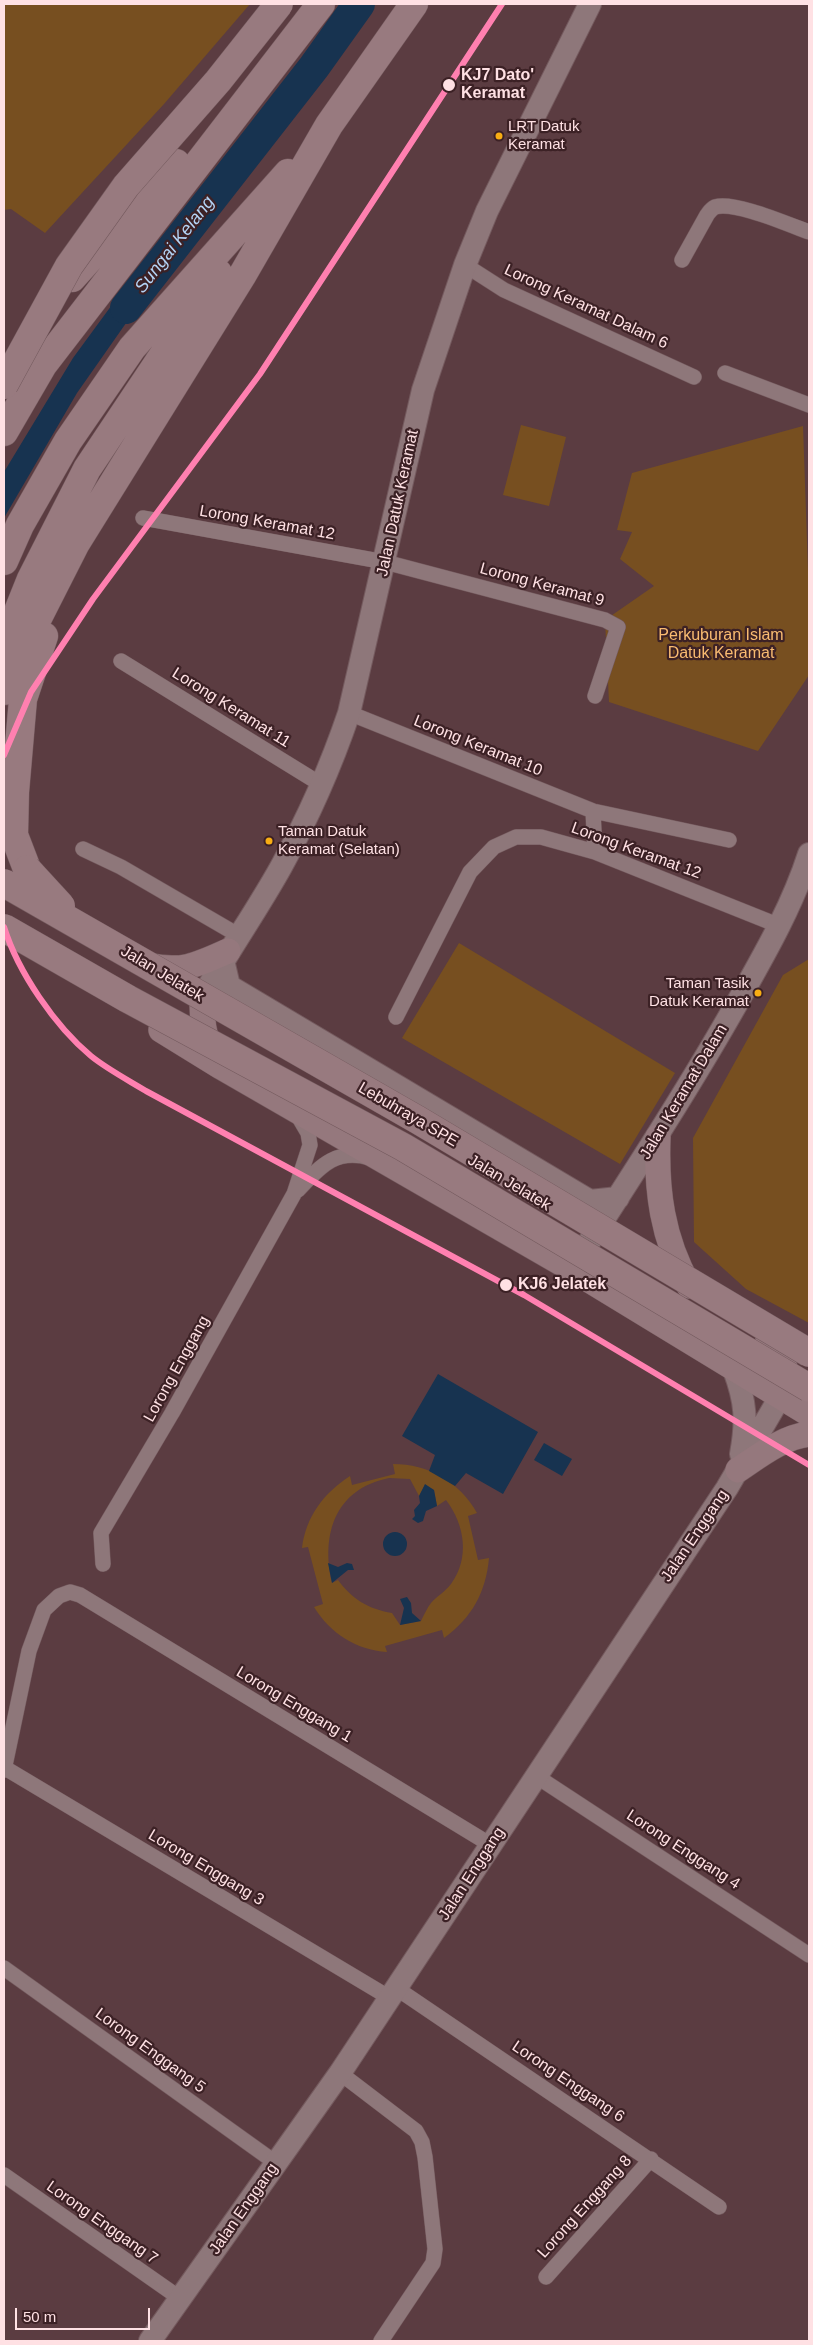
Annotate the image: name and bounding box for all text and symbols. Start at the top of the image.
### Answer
place label: KJ7 Dato' Keramat [461,66,534,104]
marker: KJ7 Dato' Keramat [441,77,457,93]
place label: LRT Datuk Keramat [508,118,579,153]
marker: LRT Datuk Keramat [494,131,504,141]
water label: Sungai Kelang [130,192,220,298]
street label: Lorong Keramat Dalam 6 [501,261,671,353]
street label: Jalan Datuk Keramat [373,428,423,578]
street label: Lorong Keramat 12 [198,502,336,544]
street label: Lorong Keramat 9 [478,559,606,611]
park label: Perkuburan Islam Datuk Keramat [658,626,784,664]
street label: Lorong Keramat 11 [168,664,294,752]
street label: Lorong Keramat 10 [411,711,545,781]
street label: Lorong Keramat 12 [568,819,704,883]
place label: Taman Datuk Keramat (Selatan) [278,823,400,858]
marker: Taman Datuk Keramat (Selatan) [264,836,274,846]
street label: Jalan Jelatek [117,942,207,1006]
place label: Taman Tasik Datuk Keramat [649,975,749,1010]
marker: Taman Tasik Datuk Keramat [753,988,763,998]
street label: Jalan Keramat Dalam [636,1021,732,1163]
street label: Lebuhraya SPE [355,1079,461,1151]
street label: Jalan Jelatek [464,1151,554,1215]
place label: KJ6 Jelatek [518,1275,606,1295]
marker: KJ6 Jelatek [498,1277,514,1293]
street label: Lorong Enggang [140,1313,214,1425]
street label: Jalan Enggang [657,1486,733,1586]
street label: Lorong Enggang 1 [233,1663,355,1747]
street label: Lorong Enggang 4 [623,1806,743,1894]
street label: Jalan Enggang [435,1824,509,1924]
street label: Lorong Enggang 3 [145,1826,267,1910]
street label: Lorong Enggang 5 [91,2005,209,2097]
street label: Lorong Enggang 6 [508,2037,628,2127]
street label: Lorong Enggang 8 [534,2152,636,2262]
street label: Jalan Enggang [206,2160,282,2258]
street label: Lorong Enggang 7 [43,2177,161,2269]
scale bar [18,2298,152,2330]
text: 50 m [23,2308,56,2325]

